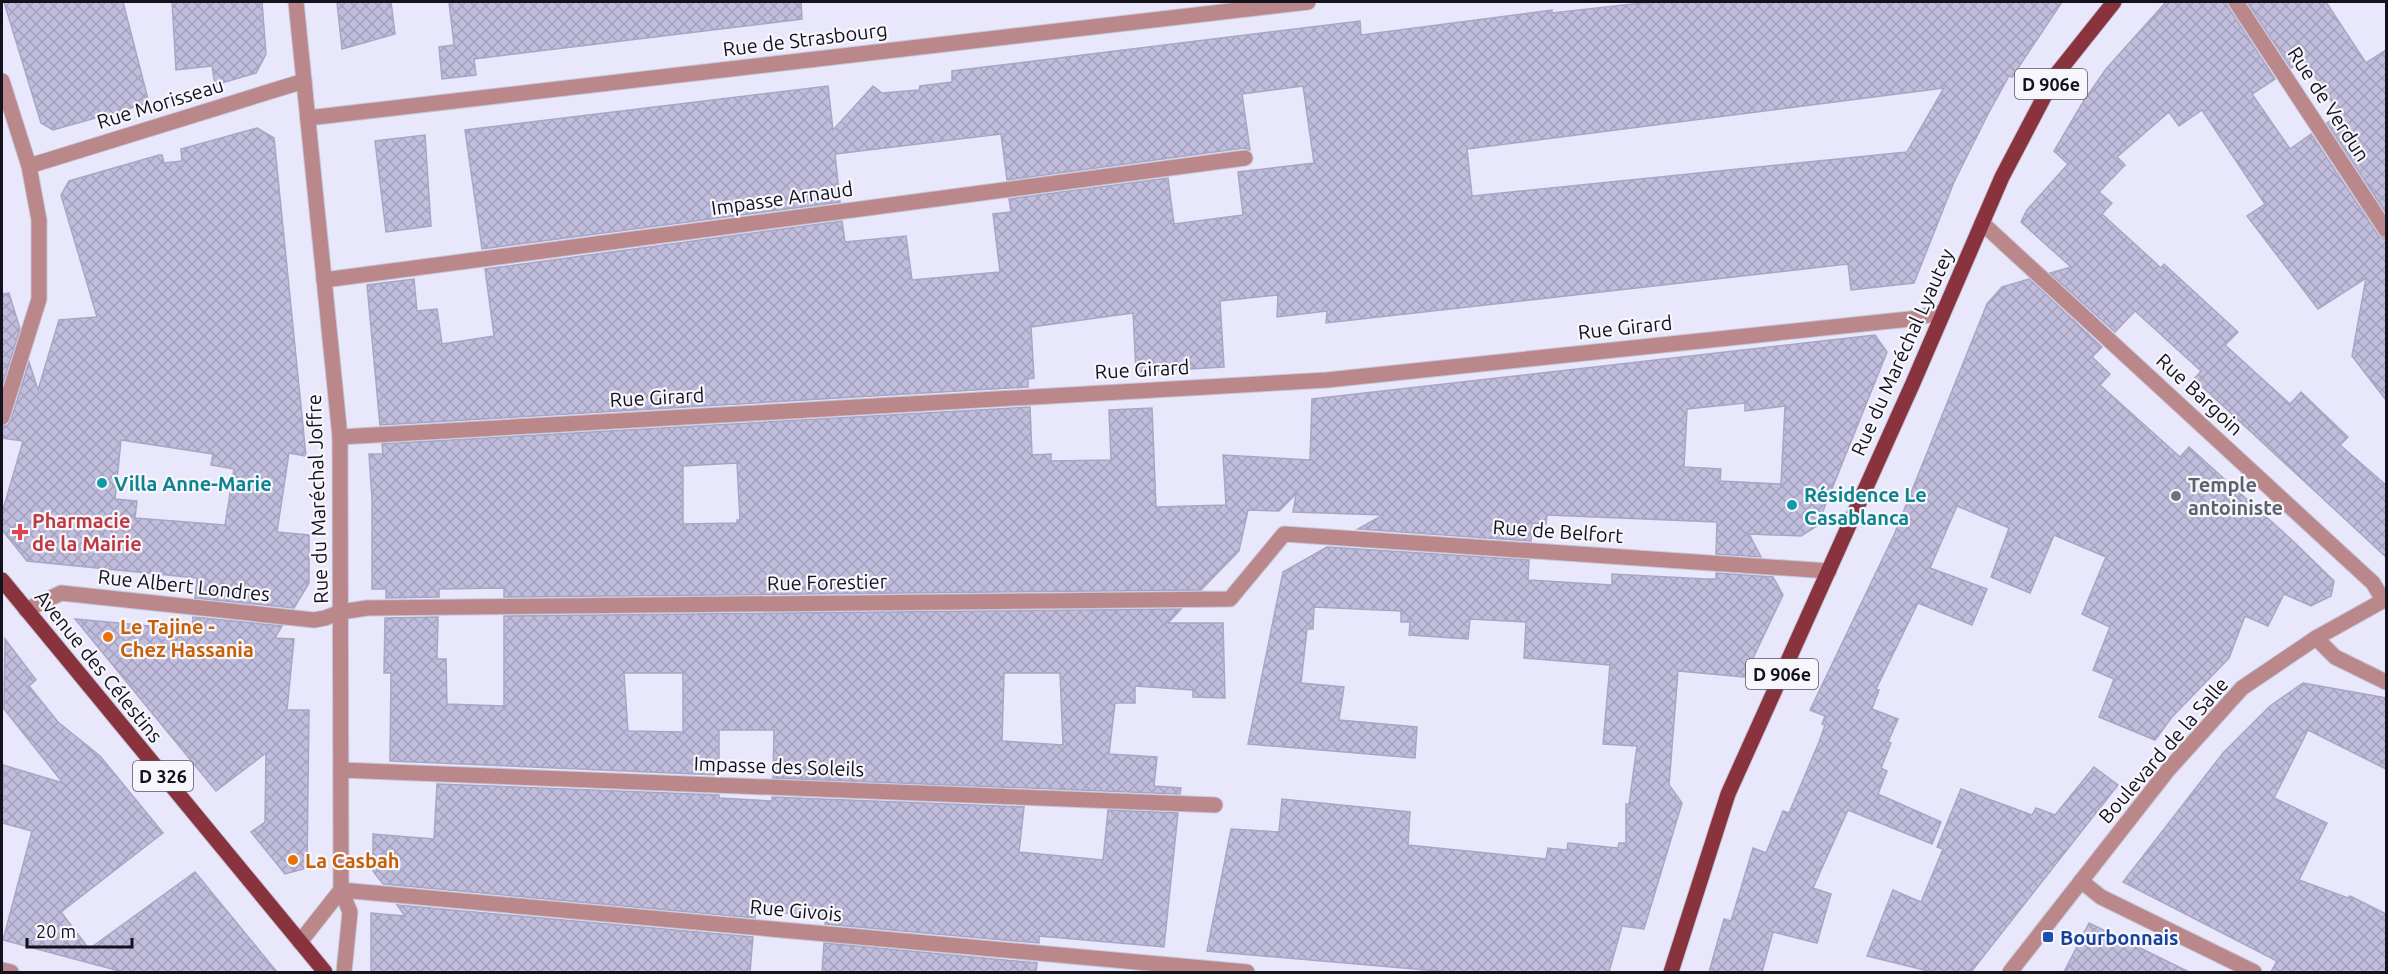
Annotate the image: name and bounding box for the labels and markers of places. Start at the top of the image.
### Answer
place label: Villa Anne-Marie [114,472,272,495]
place label: Temple antoiniste [2188,473,2283,519]
marker: Villa Anne-Marie [95,476,109,490]
place label: Résidence Le Casablanca [1804,483,1927,529]
marker: Temple antoiniste [2169,489,2183,503]
marker: Résidence Le Casablanca [1785,498,1799,512]
place label: Pharmacie de la Mairie [32,509,142,555]
marker: Pharmacie de la Mairie [13,525,27,539]
place label: Le Tajine - Chez Hassania [120,615,254,661]
marker: Le Tajine - Chez Hassania [101,630,115,644]
place label: La Casbah [305,849,400,872]
marker: La Casbah [286,853,300,867]
place label: Bourbonnais [2060,926,2179,949]
marker: Bourbonnais [2041,930,2055,944]

